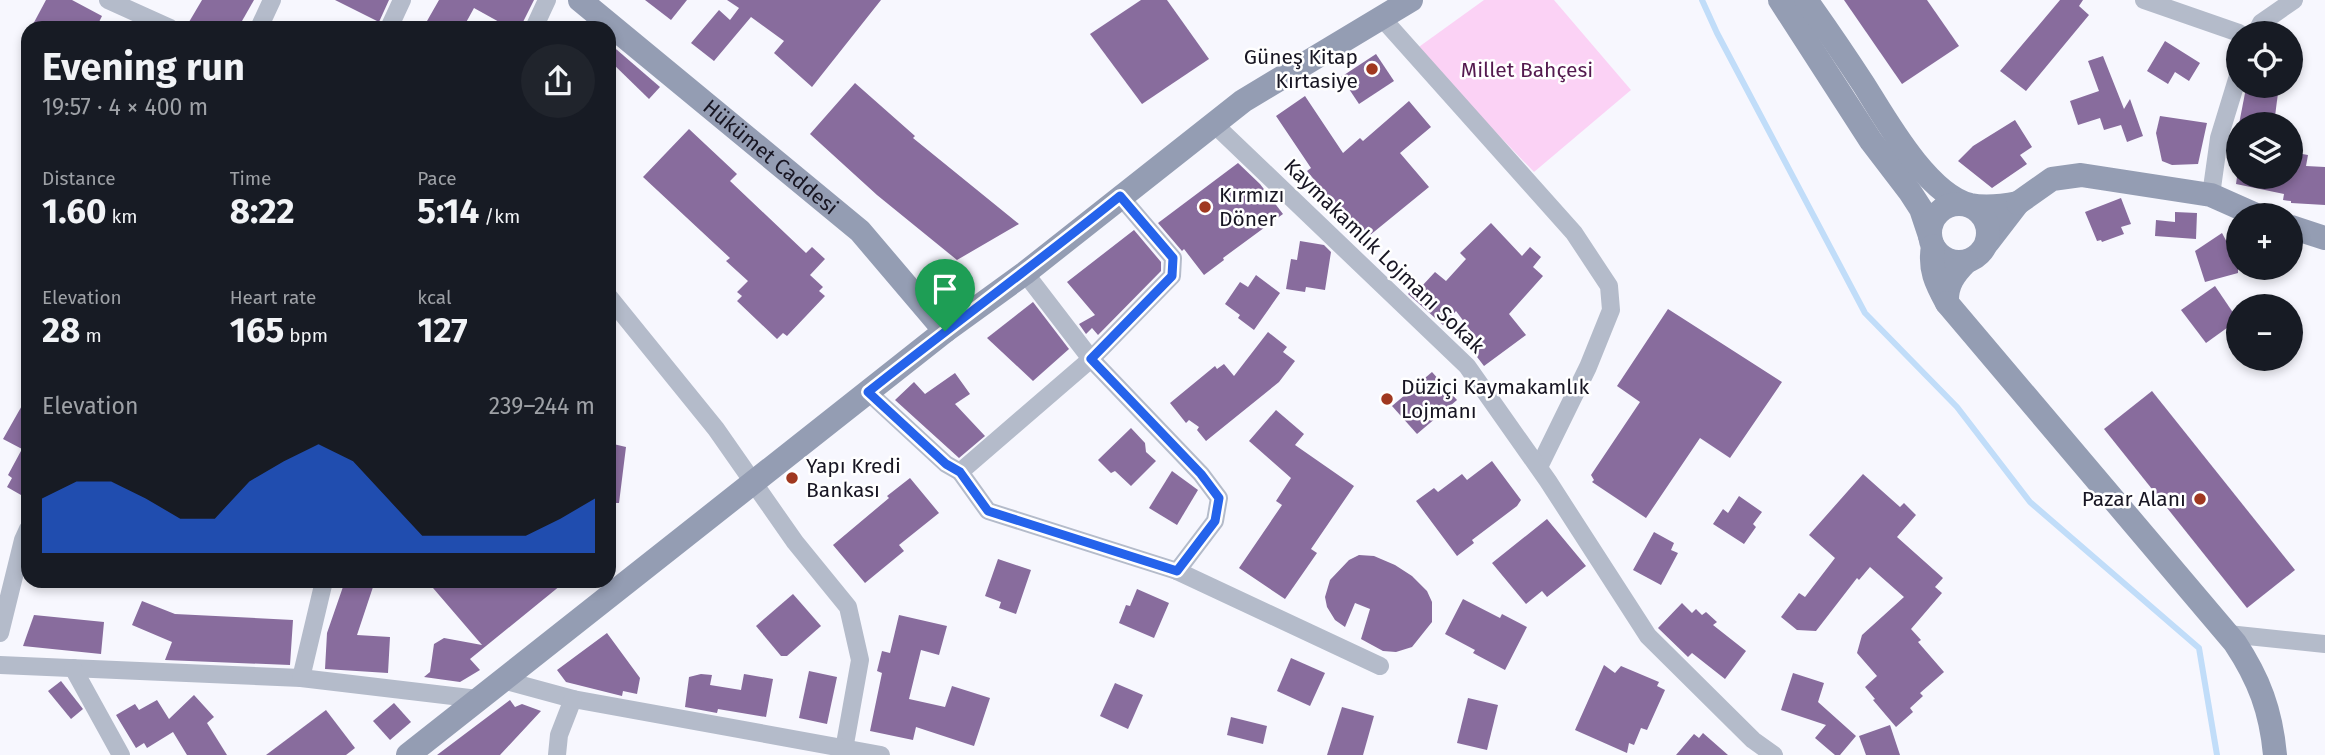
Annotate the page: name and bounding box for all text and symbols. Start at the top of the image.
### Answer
map controls [2226,21,2303,371]
button: locate [2226,21,2303,98]
text: Evening run [42,44,245,90]
button: share [521,44,595,118]
place label: Güneş Kitap Kırtasiye [1244,44,1358,94]
park label: Millet Bahçesi [1461,57,1593,83]
marker: Güneş Kitap Kırtasiye [1364,61,1380,77]
text: 19:57 · 4 × 400 m [42,93,208,121]
street label: Hükümet Caddesi [698,94,843,220]
button: layers [2226,112,2303,189]
street label: Kaymakamlık Lojmanı Sokak [1278,153,1490,359]
text: Distance [42,167,116,190]
text: Time [230,167,271,190]
text: Pace [417,167,457,190]
place label: Kırmızı Döner [1219,182,1284,232]
text: 1.60 [42,190,107,232]
text: 8:22 [230,190,295,232]
text: 5:14 [417,190,479,232]
marker: Kırmızı Döner [1197,199,1213,215]
button: + [2226,203,2303,280]
text: km [107,205,138,228]
text: /km [479,205,520,228]
pin [915,259,975,331]
icon: arrive [926,270,964,308]
text: Elevation [42,286,122,309]
text: Heart rate [230,286,316,309]
text: kcal [417,286,452,309]
button: − [2226,294,2303,371]
text: 28 [42,309,80,351]
text: 165 [230,309,284,351]
text: 127 [417,309,468,351]
text: m [80,324,102,347]
text: bpm [284,324,328,347]
place label: Düziçi Kaymakamlık Lojmanı [1401,374,1589,424]
marker: Düziçi Kaymakamlık Lojmanı [1379,391,1395,407]
text: Elevation [42,392,138,420]
text: 239–244 m [489,392,595,420]
place label: Yapı Kredi Bankası [806,453,901,503]
marker: Yapı Kredi Bankası [784,470,800,486]
place label: Pazar Alanı [2082,486,2186,512]
marker: Pazar Alanı [2192,491,2208,507]

